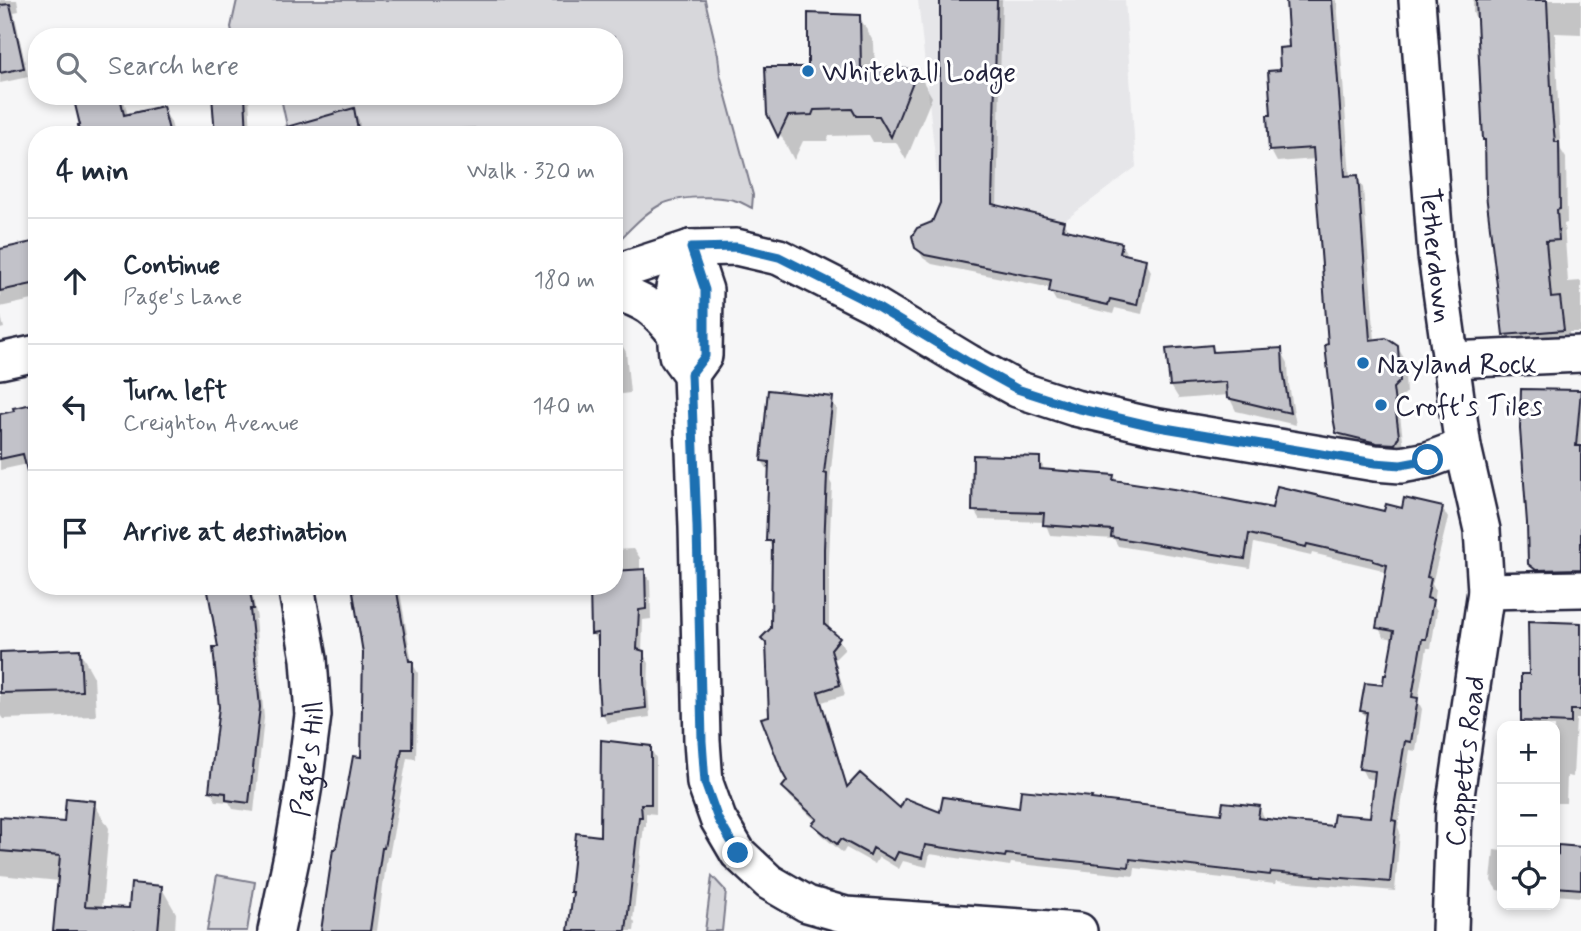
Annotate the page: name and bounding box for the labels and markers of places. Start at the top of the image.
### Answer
place label: Whitehall Lodge [822,55,1016,94]
marker: Whitehall Lodge [800,63,816,79]
place label: Nayland Rock [1377,347,1537,384]
marker: Nayland Rock [1355,355,1371,371]
place label: Croft's Tiles [1395,389,1543,426]
marker: Croft's Tiles [1373,397,1389,413]

